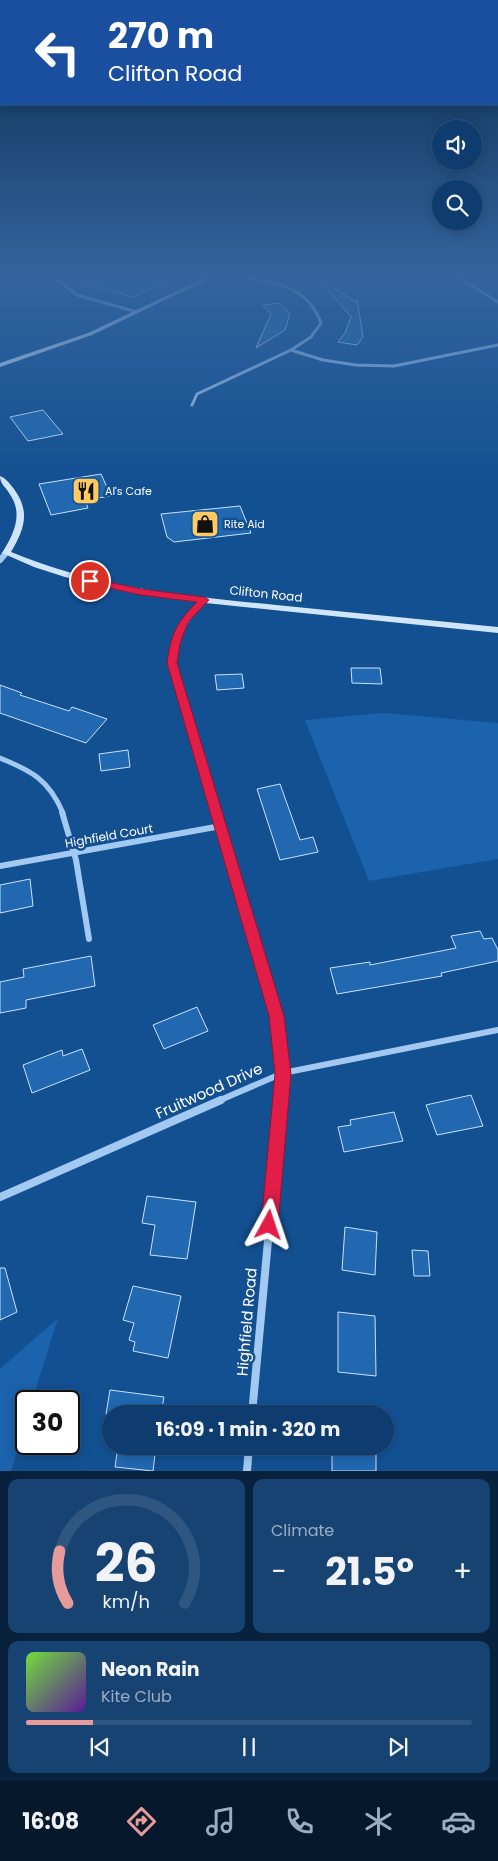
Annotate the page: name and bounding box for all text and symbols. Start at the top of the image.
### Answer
text: 270 m [108,11,214,60]
icon: left [25,20,90,85]
text: Clifton Road [108,58,242,89]
map controls [432,120,482,230]
button: sound [432,120,482,170]
button: search [432,180,482,230]
restaurant icon: Al's Cafe [71,476,101,506]
place label: Al's Cafe [105,483,152,499]
shop icon: Rite Aid [190,509,220,539]
place label: Rite Aid [224,516,265,532]
pin [69,560,111,602]
icon: arrive [76,567,104,595]
street label: Clifton Road [229,581,303,606]
street label: Highfield Court [64,819,154,852]
street label: Fruitwood Drive [152,1058,266,1124]
position arrow [242,1198,294,1250]
street label: Highfield Road [231,1267,262,1377]
speed limit sign: 30 [15,1390,80,1455]
text: 16:09 · 1 min · 320 m [156,1416,340,1443]
text: Climate [271,1519,334,1542]
text: 26 [95,1527,158,1600]
text: 21.5° [325,1545,414,1598]
text: − [271,1552,286,1591]
text: + [453,1552,472,1591]
text: km/h [103,1589,150,1614]
text: Neon Rain [101,1656,200,1683]
text: Kite Club [101,1685,172,1708]
icon: previous [86,1733,114,1761]
icon: pause [235,1733,263,1761]
icon: next [384,1733,412,1761]
icon: directions [124,1804,159,1839]
icon: music [203,1804,238,1839]
icon: phone [282,1804,317,1839]
icon: climate [361,1804,396,1839]
icon: car [441,1804,476,1839]
text: 16:08 [22,1806,79,1837]

